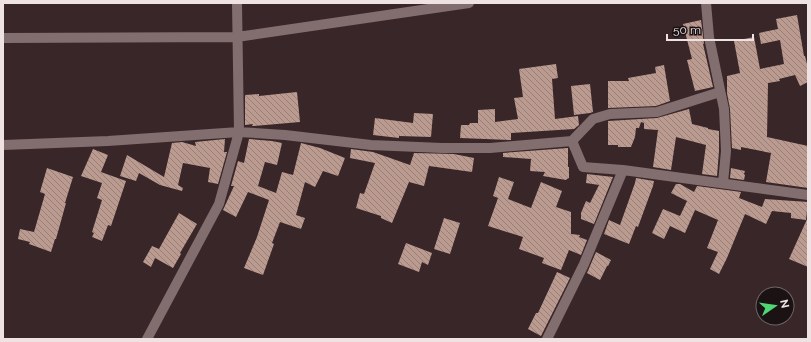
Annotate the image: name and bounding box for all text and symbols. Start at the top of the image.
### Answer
scale bar [667,16,753,42]
text: 50 m [673,23,701,37]
north arrow [755,286,795,326]
text: N [777,298,792,309]

